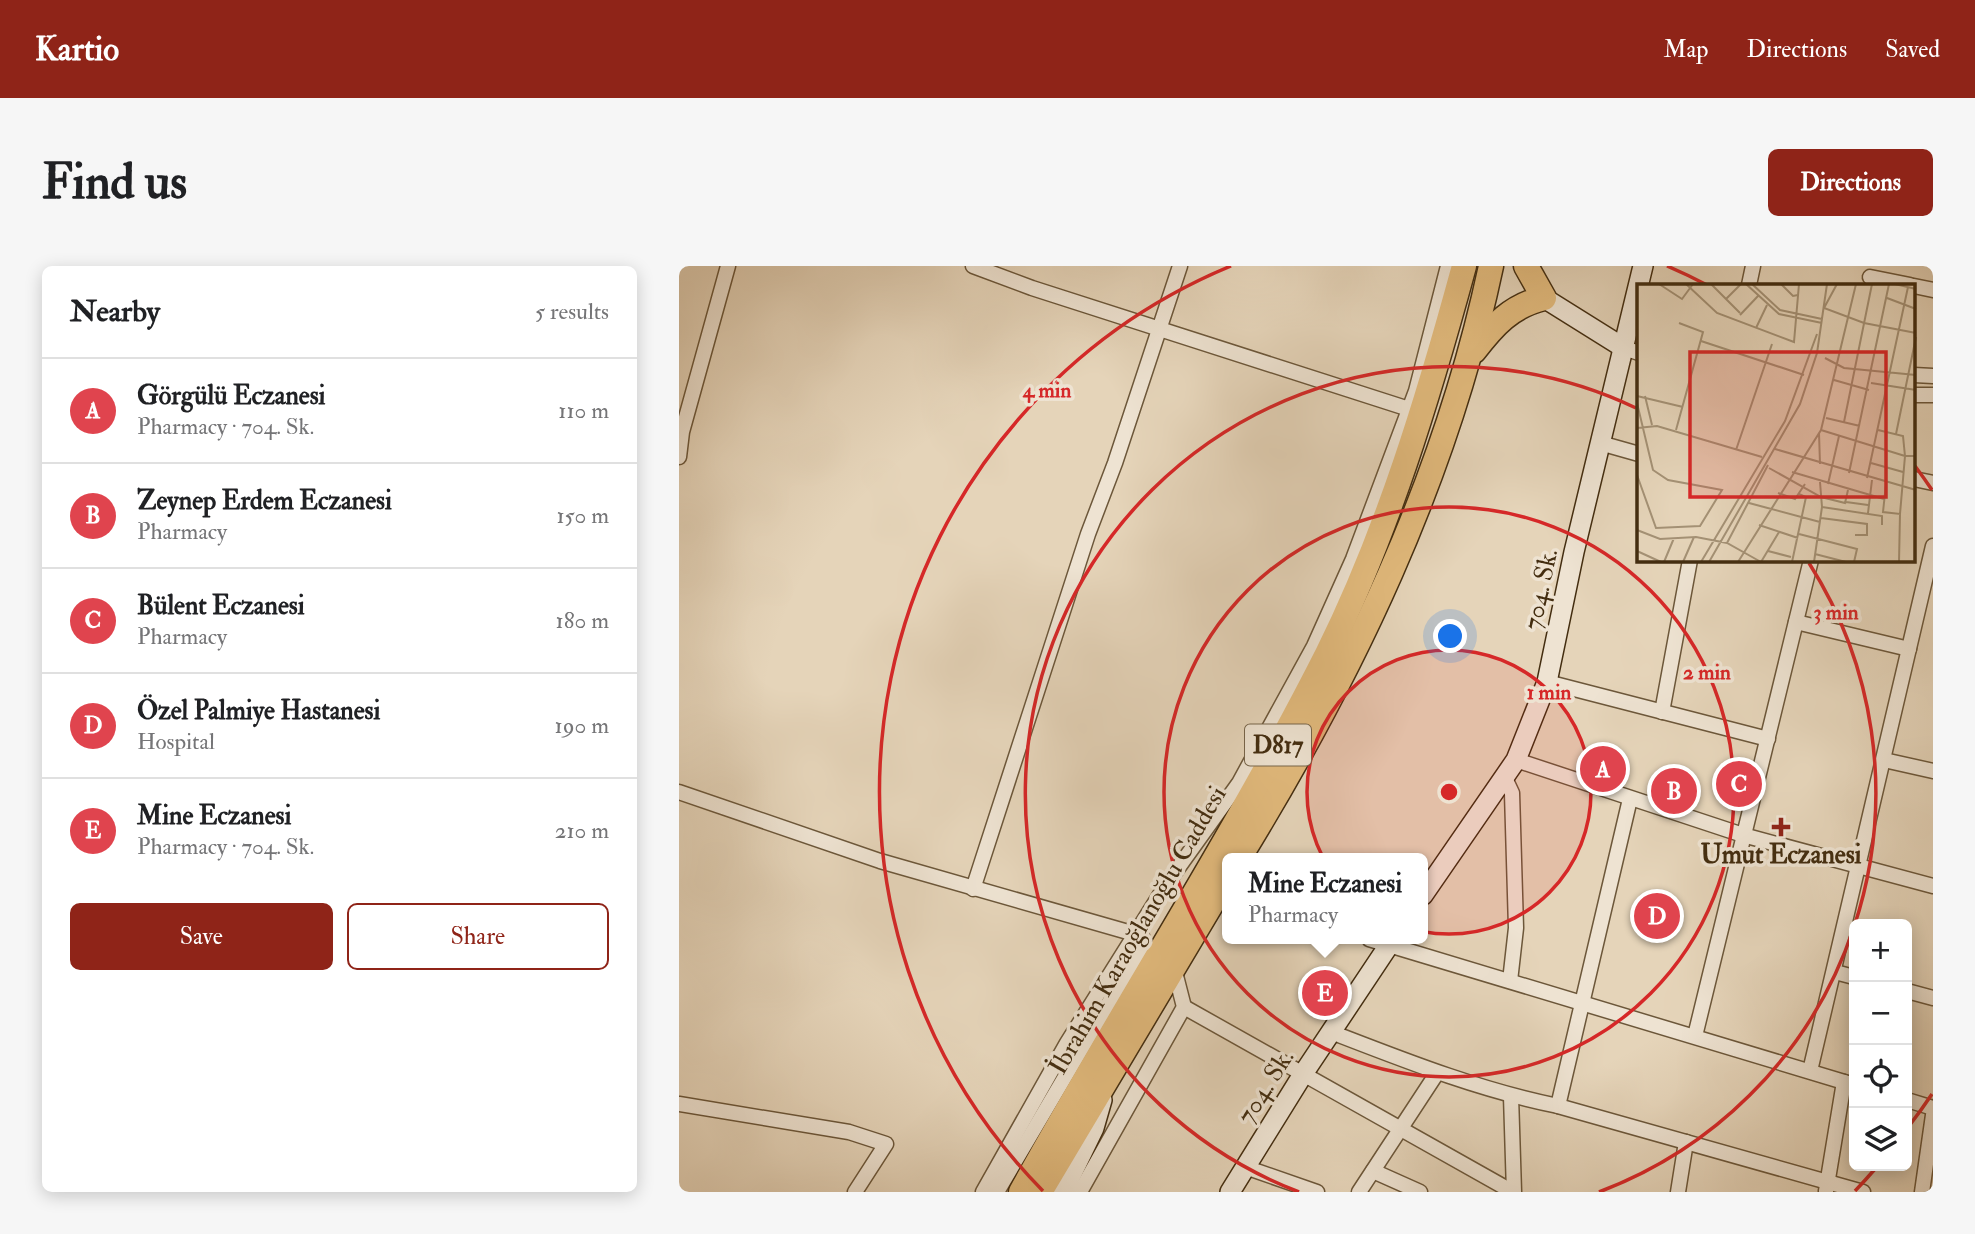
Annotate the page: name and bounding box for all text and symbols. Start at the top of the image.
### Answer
text: Kartio [35,29,119,70]
text: Map [1663,34,1708,65]
text: Directions [1746,34,1847,65]
text: Saved [1885,34,1940,65]
button: Directions [1768,149,1933,216]
text: Find us [42,152,187,213]
inset map [1637,284,1916,562]
text: Nearby [70,293,160,330]
text: 5 results [535,297,609,326]
text: 4 min [1022,377,1071,404]
text: Görgülü Eczanesi [137,380,326,412]
text: A [86,396,100,425]
text: 110 m [558,396,609,425]
text: Pharmacy · 704. Sk. [137,412,314,441]
text: Zeynep Erdem Eczanesi [137,485,392,517]
text: B [85,501,101,530]
text: 150 m [556,501,609,530]
text: Pharmacy [137,517,227,546]
street label: 704. Sk. [1517,546,1565,633]
text: Bülent Eczanesi [137,590,305,622]
text: 3 min [1813,599,1859,626]
text: C [85,606,101,635]
text: 180 m [556,606,609,635]
your location [1433,619,1467,653]
text: Pharmacy [137,622,227,651]
text: 2 min [1683,659,1731,686]
text: 1 min [1527,679,1571,706]
text: Özel Palmiye Hastanesi [137,695,380,727]
text: D [84,711,102,740]
text: 190 m [555,711,609,740]
road number: D817 [1245,724,1311,766]
text: Hospital [137,727,215,756]
pin: A [1580,743,1626,795]
pin: C [1716,758,1762,810]
pin: B [1651,765,1697,817]
street label: İbrahim Karaoğlanoğlu Caddesi [1040,780,1234,1080]
centre of rings [1437,780,1461,804]
text: Mine Eczanesi [137,800,291,832]
text: E [85,816,101,845]
text: 210 m [555,816,609,845]
marker: Umut Eczanesi [1773,819,1789,835]
text: Pharmacy · 704. Sk. [137,832,314,861]
place label: Umut Eczanesi [1701,839,1862,871]
popup [1222,853,1428,944]
text: Mine Eczanesi [1248,868,1402,900]
pin: D [1634,890,1680,942]
text: Pharmacy [1248,900,1338,929]
button: Save [70,903,333,970]
button: Share [347,903,609,970]
map controls [1849,919,1912,1171]
button: + [1849,919,1912,982]
pin: E [1302,967,1348,1019]
button: − [1849,982,1912,1045]
street label: 704. Sk. [1231,1043,1301,1130]
button: locate [1849,1045,1912,1108]
button: layers [1849,1108,1912,1171]

